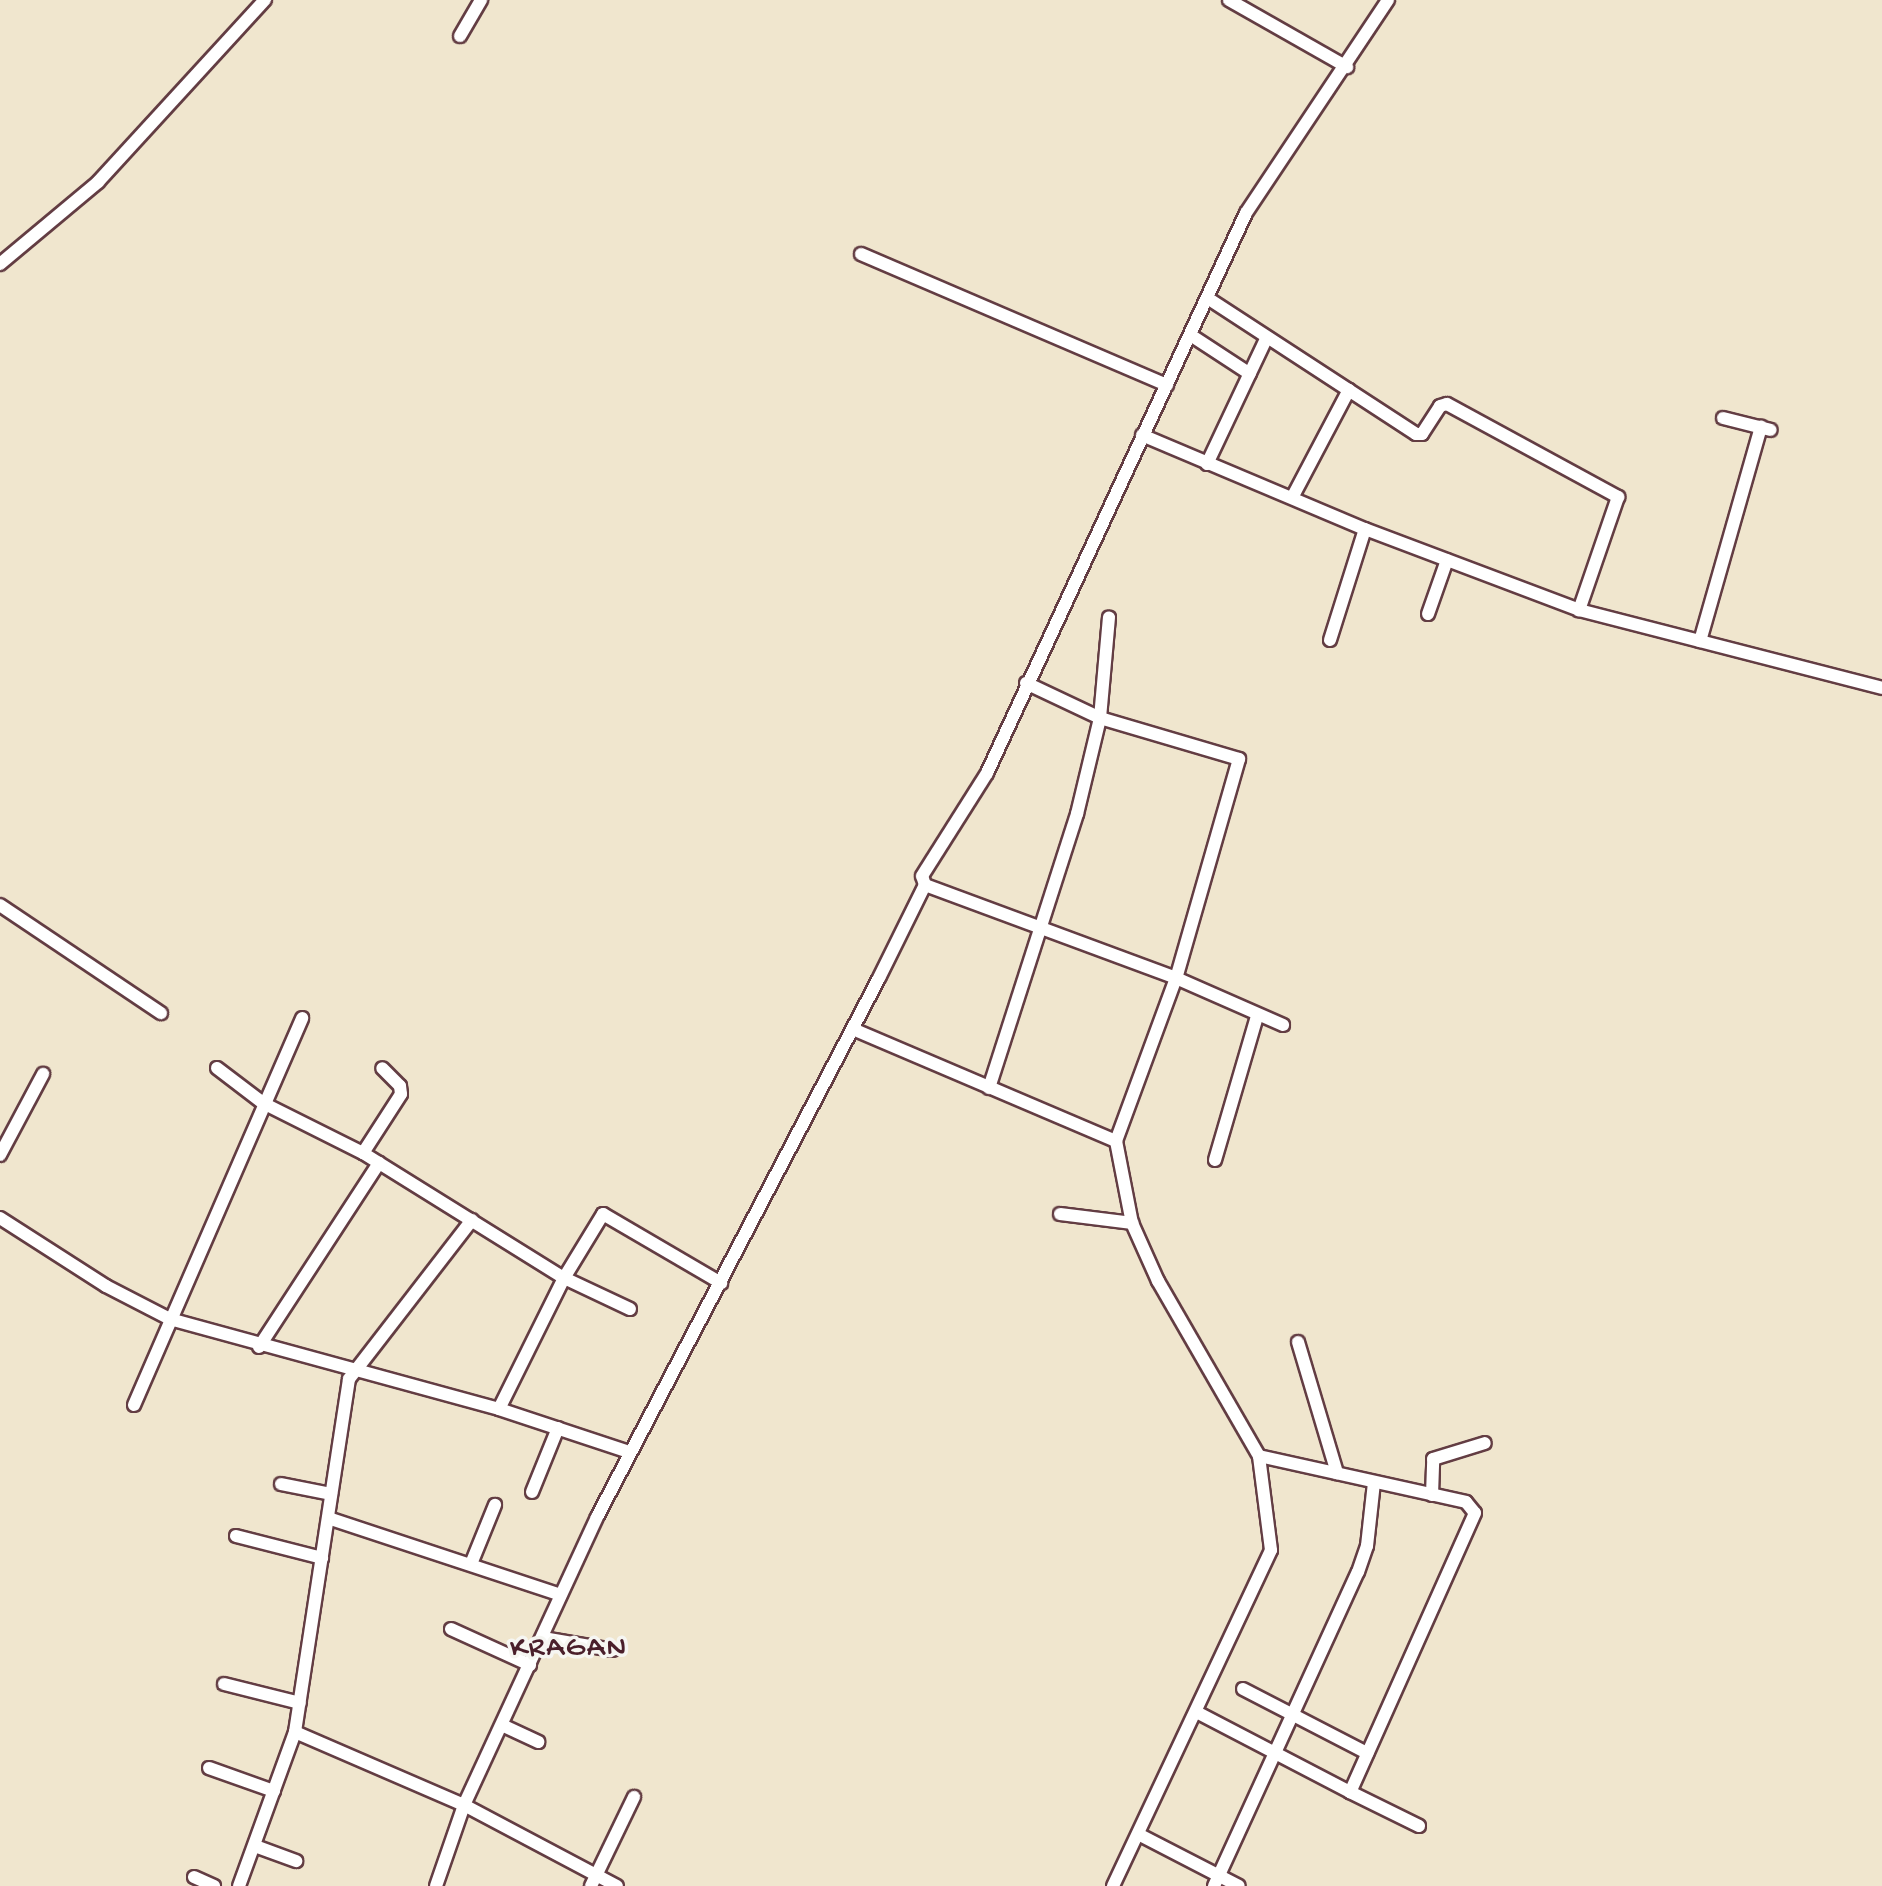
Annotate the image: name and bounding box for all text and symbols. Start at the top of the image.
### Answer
district label: KRAGAN [510,1632,628,1668]

